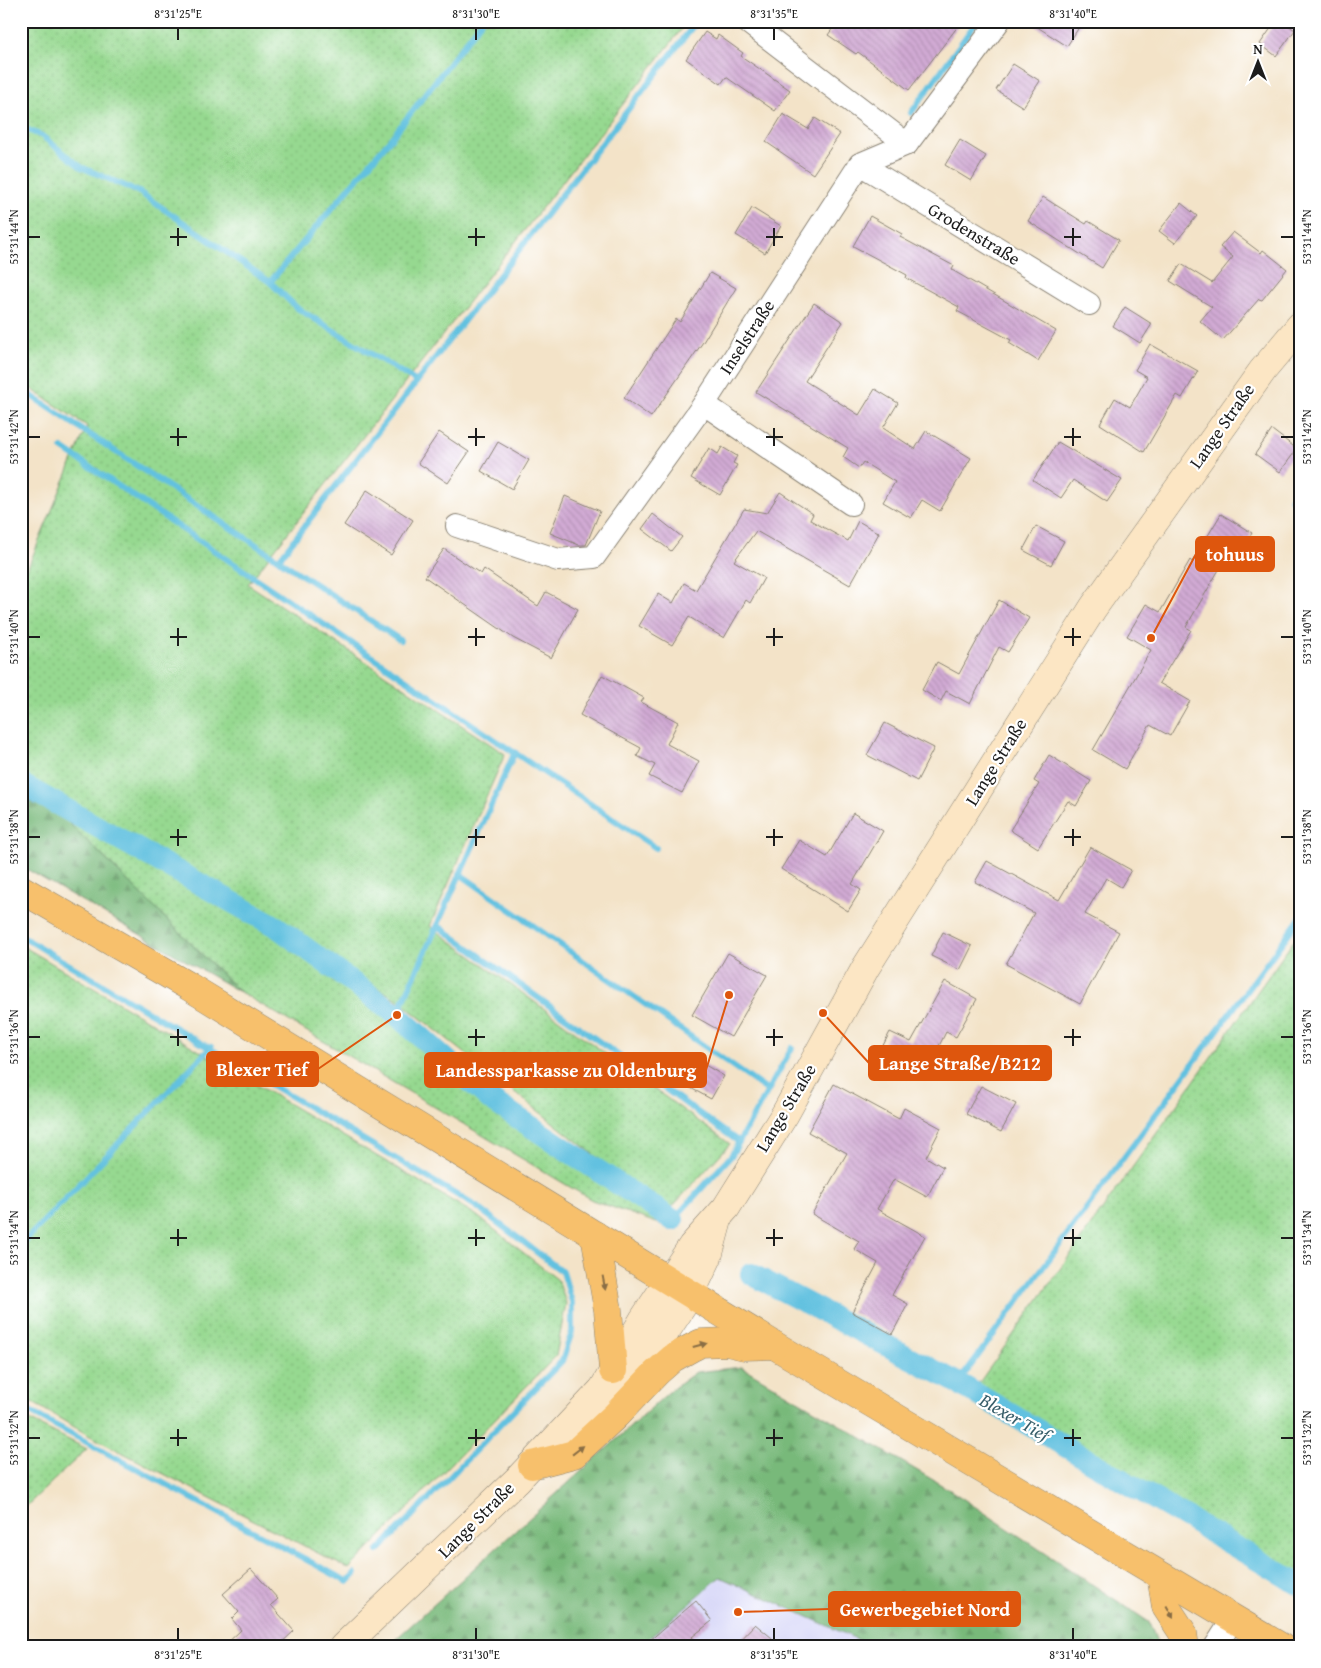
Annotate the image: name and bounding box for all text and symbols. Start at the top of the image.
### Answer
text: 8°31'25"E [154,5,202,22]
text: 8°31'30"E [452,5,500,22]
text: 8°31'35"E [750,5,798,22]
text: 8°31'40"E [1049,5,1097,22]
north arrow [1234,38,1284,88]
text: N [1253,39,1263,59]
street label: Grodenstraße [923,195,1026,272]
text: 53°31'44"N [5,209,22,265]
text: 53°31'44"N [1298,209,1315,265]
street label: Inselstraße [712,294,781,380]
street label: Lange Straße [1182,378,1261,474]
text: 53°31'42"N [5,409,22,465]
text: 53°31'42"N [1298,409,1315,465]
callout: tohuus [1196,537,1274,571]
text: tohuus [1206,540,1264,568]
text: 53°31'40"N [5,609,22,665]
text: 53°31'40"N [1298,609,1315,665]
street label: Lange Straße [958,713,1033,811]
text: 53°31'38"N [5,809,22,865]
text: 53°31'38"N [1298,809,1315,865]
text: 53°31'36"N [5,1009,22,1065]
text: 53°31'36"N [1298,1009,1315,1065]
callout: Lange Straße/B212 [869,1046,1051,1080]
text: Lange Straße/B212 [879,1049,1041,1077]
callout: Blexer Tief [207,1052,318,1086]
callout: Landessparkasse zu Oldenburg [425,1053,706,1087]
text: Blexer Tief [216,1055,310,1083]
text: Landessparkasse zu Oldenburg [436,1056,697,1084]
street label: Lange Straße [749,1059,823,1157]
text: 53°31'34"N [5,1210,22,1266]
text: 53°31'34"N [1298,1210,1315,1266]
one-way arrow [600,1276,608,1292]
one-way arrow [692,1341,707,1349]
water label: Blexer Tief [974,1385,1058,1450]
text: 53°31'32"N [5,1410,22,1466]
text: 53°31'32"N [1298,1410,1315,1466]
one-way arrow [571,1444,584,1455]
street label: Lange Straße [431,1475,520,1564]
callout: Gewerbegebiet Nord [829,1592,1020,1626]
text: Gewerbegebiet Nord [840,1595,1010,1623]
one-way arrow [1166,1605,1174,1620]
text: 8°31'25"E [154,1646,202,1663]
text: 8°31'30"E [452,1646,500,1663]
text: 8°31'35"E [750,1646,798,1663]
text: 8°31'40"E [1049,1646,1097,1663]

